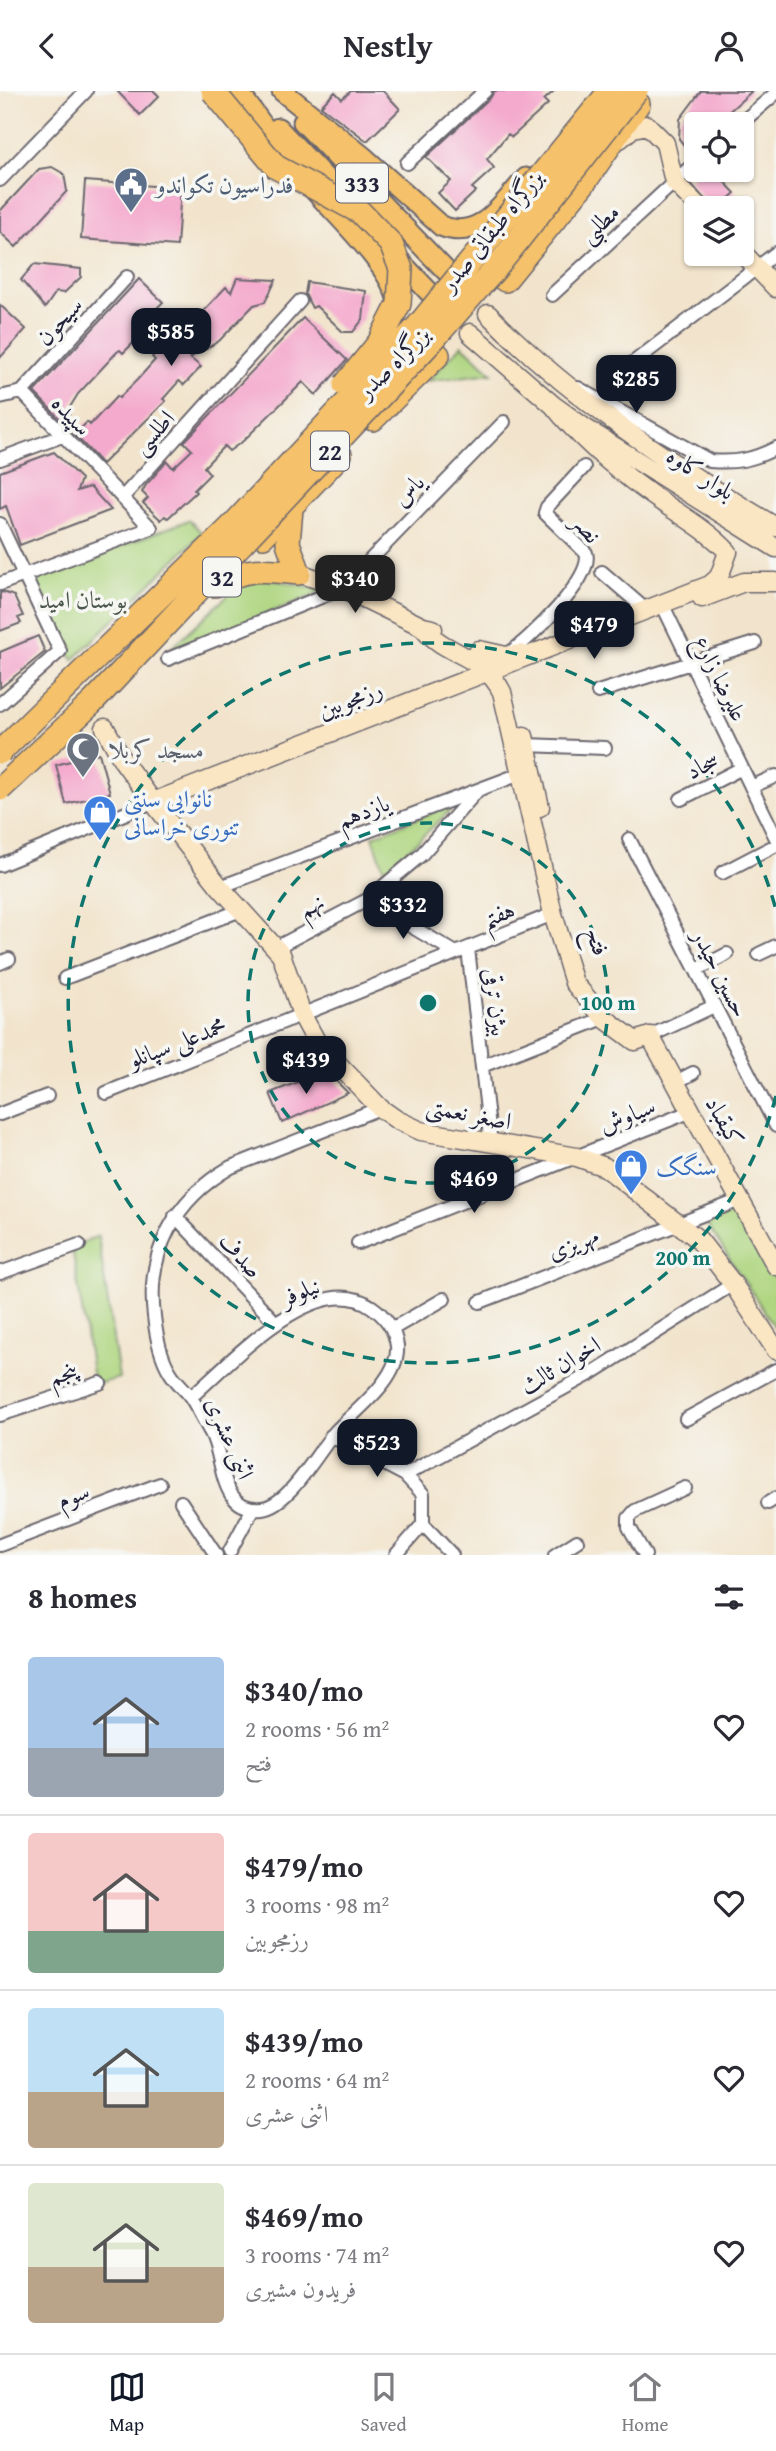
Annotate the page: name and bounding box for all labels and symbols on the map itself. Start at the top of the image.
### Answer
street label: بزرگراه طبقاتی صدر [430,161,551,300]
road number: 333 [336,163,388,202]
public building icon: فدراسیون تکواندو [112,165,150,214]
place label: فدراسیون تکواندو [153,167,293,202]
street label: مطلبی [571,195,629,253]
street label: سیحون [27,288,91,354]
pin: $585 [130,309,212,368]
street label: بزرگراه صدر [347,317,438,408]
pin: $285 [595,355,677,415]
street label: سپیده [44,386,100,444]
street label: اطلسی [123,402,183,462]
road number: 22 [311,431,349,471]
street label: بلوار کاوه [660,438,742,508]
street label: یاس [384,465,433,514]
street label: نصر [562,503,610,551]
pin: $340 [314,555,396,615]
road number: 32 [203,557,241,597]
park label: بوستان امید [39,582,127,617]
pin: $479 [553,601,635,661]
street label: علیرضا زارع [682,629,757,728]
street label: رزمجوبین [313,671,387,727]
mosque icon: مسجد کربلا [64,730,102,779]
place label: مسجد کربلا [108,732,204,767]
street label: سجاد [679,742,725,788]
place label: نانوایی سنتی تنوری خراسانی [124,781,240,844]
street label: یازدهم [332,785,398,842]
shop icon: نانوایی سنتی تنوری خراسانی [81,793,119,842]
pin: $332 [362,881,444,941]
street label: نهم [292,884,333,931]
street label: هفتم [476,892,523,943]
street label: حسین حیدر [683,921,758,1023]
street label: فتح [573,922,619,961]
street label: بیژن ترقی [474,966,518,1038]
text: 100 m [580,987,636,1018]
centre of rings [416,991,440,1015]
street label: محمدعلی سپانلو [120,1007,231,1078]
pin: $439 [265,1037,347,1096]
street label: اصغر نعمتی [423,1088,515,1138]
street label: سیاوش [593,1088,661,1142]
street label: کیقباد [697,1089,753,1153]
shop icon: سنگک [612,1147,650,1196]
place label: سنگک [656,1149,717,1184]
pin: $469 [433,1155,515,1215]
street label: مهریزی [542,1217,604,1269]
street label: صدف [211,1224,271,1286]
text: 200 m [655,1242,711,1273]
street label: نیلوفر [272,1267,325,1316]
street label: اخوان ثالث [513,1327,607,1403]
street label: پنجم [44,1351,85,1399]
street label: اثنی عشری [197,1391,263,1485]
pin: $523 [336,1419,418,1479]
street label: سوم [51,1473,96,1521]

